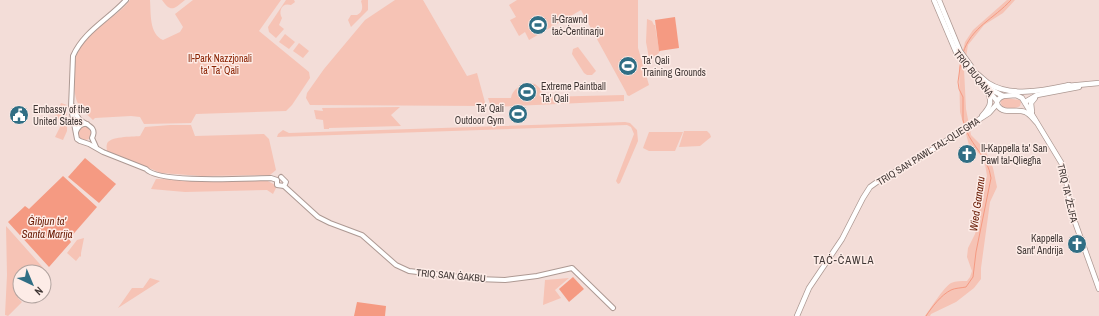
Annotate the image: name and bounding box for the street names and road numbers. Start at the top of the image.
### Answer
street label: TRIQ BUQANA [951,47,997,100]
street label: TRIQ SAN PAWL TAL-QLIEGĦA [874,114,983,188]
street label: TRIQ TA' ŻEJFA [1054,162,1081,224]
street label: TRIQ SAN ĠAKBU [416,266,486,285]

